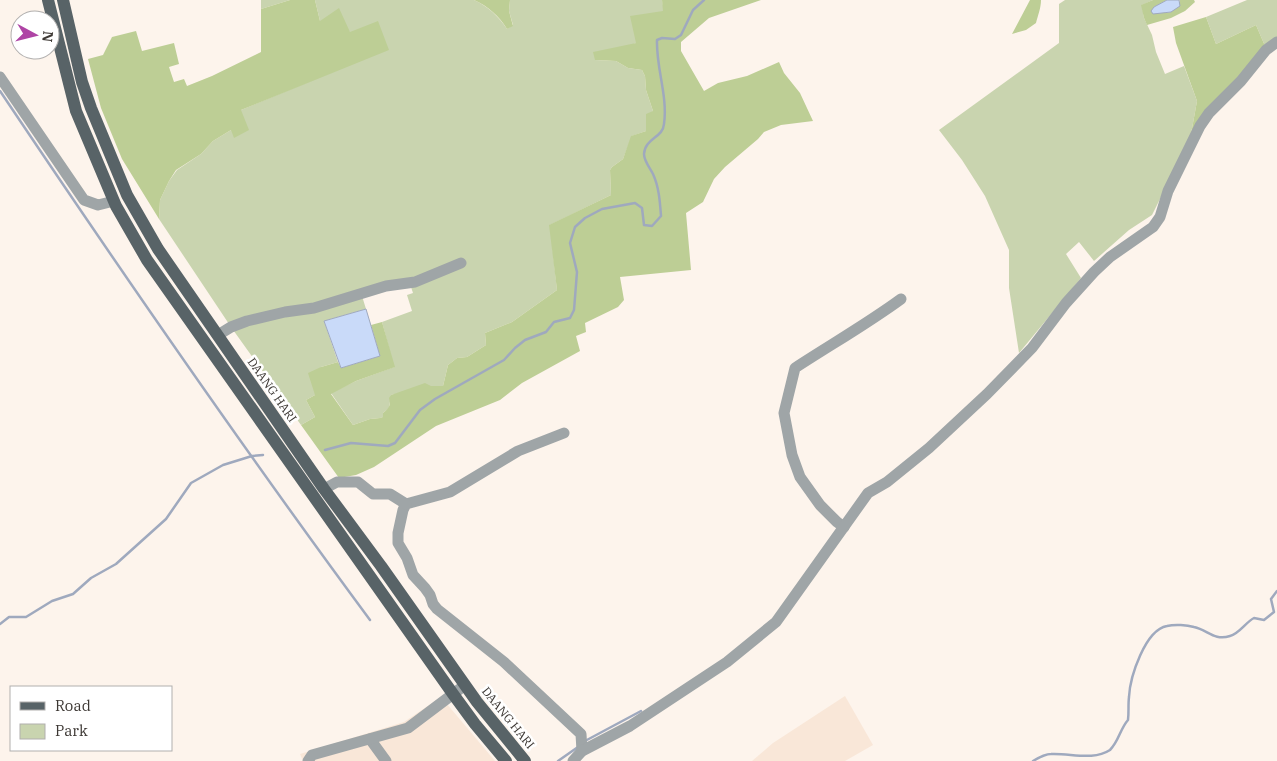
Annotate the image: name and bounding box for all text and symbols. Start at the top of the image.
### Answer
north arrow [10,10,60,60]
text: N [38,30,58,43]
street label: DAANG HARI [245,354,300,425]
street label: DAANG HARI [479,684,538,752]
legend [10,686,172,751]
text: Road [55,696,91,715]
text: Park [55,721,88,740]

